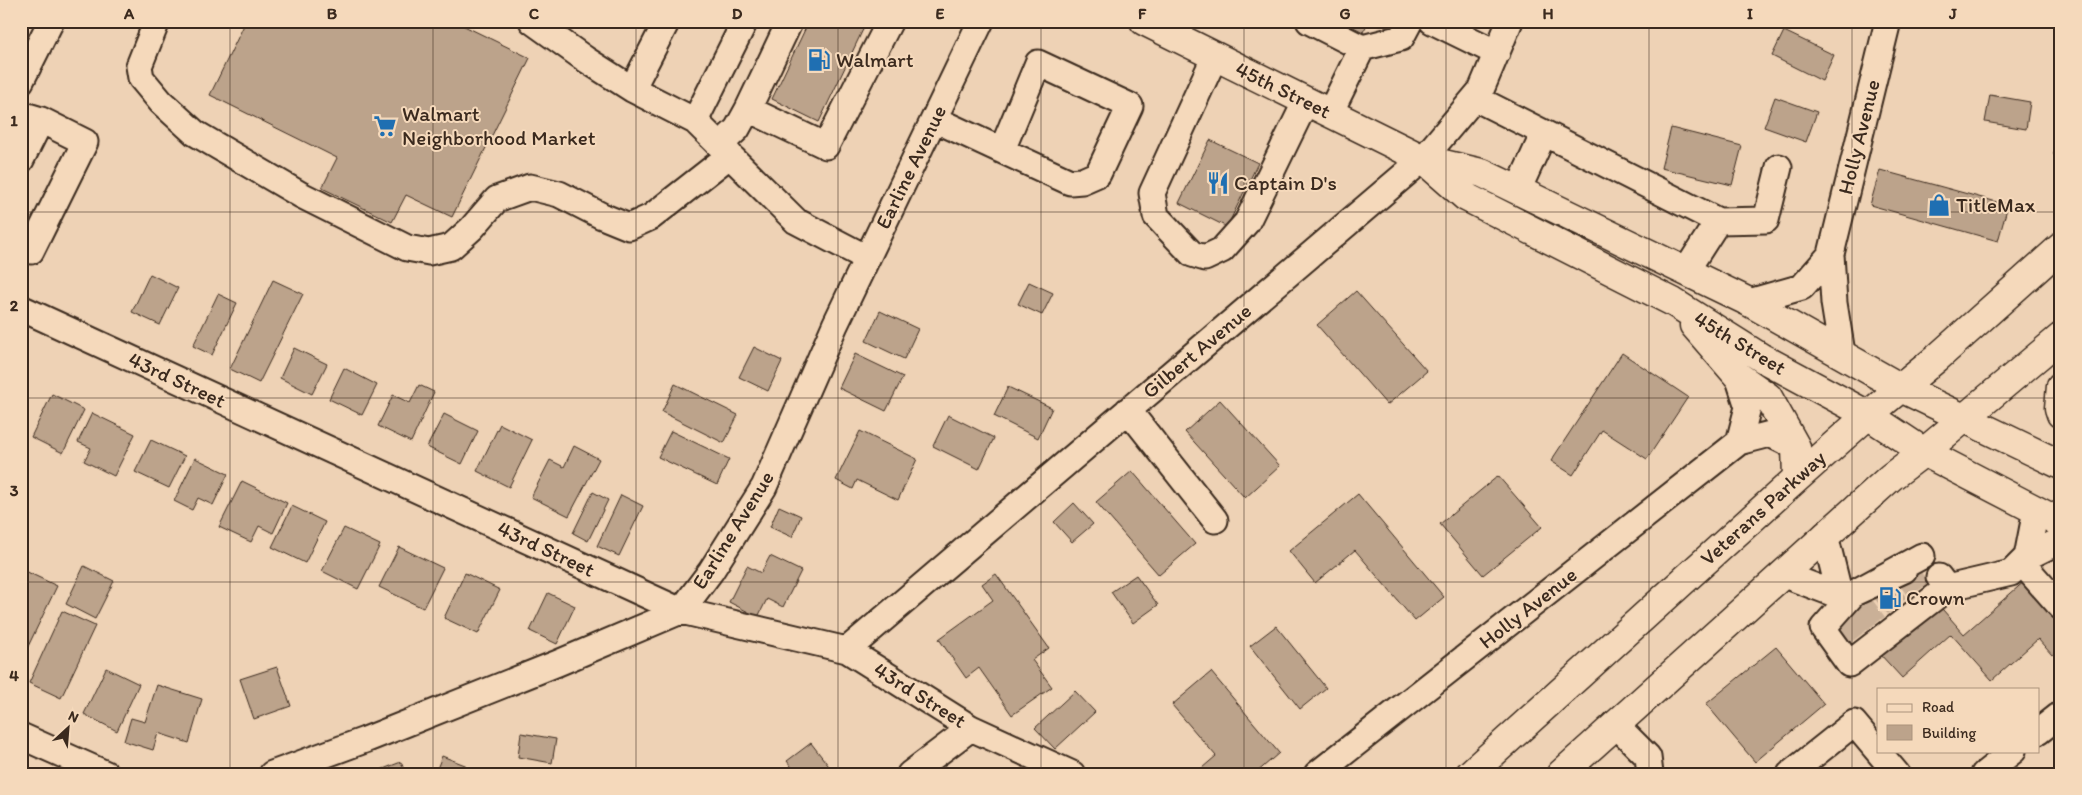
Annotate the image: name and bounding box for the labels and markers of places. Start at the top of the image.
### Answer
fuel station icon: Walmart [806,47,832,73]
place label: Walmart [836,47,914,72]
place label: Walmart Neighborhood Market [402,101,596,150]
supermarket icon: Walmart Neighborhood Market [372,113,398,139]
restaurant icon: Captain D's [1205,170,1231,196]
place label: Captain D's [1234,170,1337,195]
shop icon: TitleMax [1926,192,1952,218]
place label: TitleMax [1956,192,2036,217]
fuel station icon: Crown [1877,585,1903,611]
place label: Crown [1906,585,1965,610]

